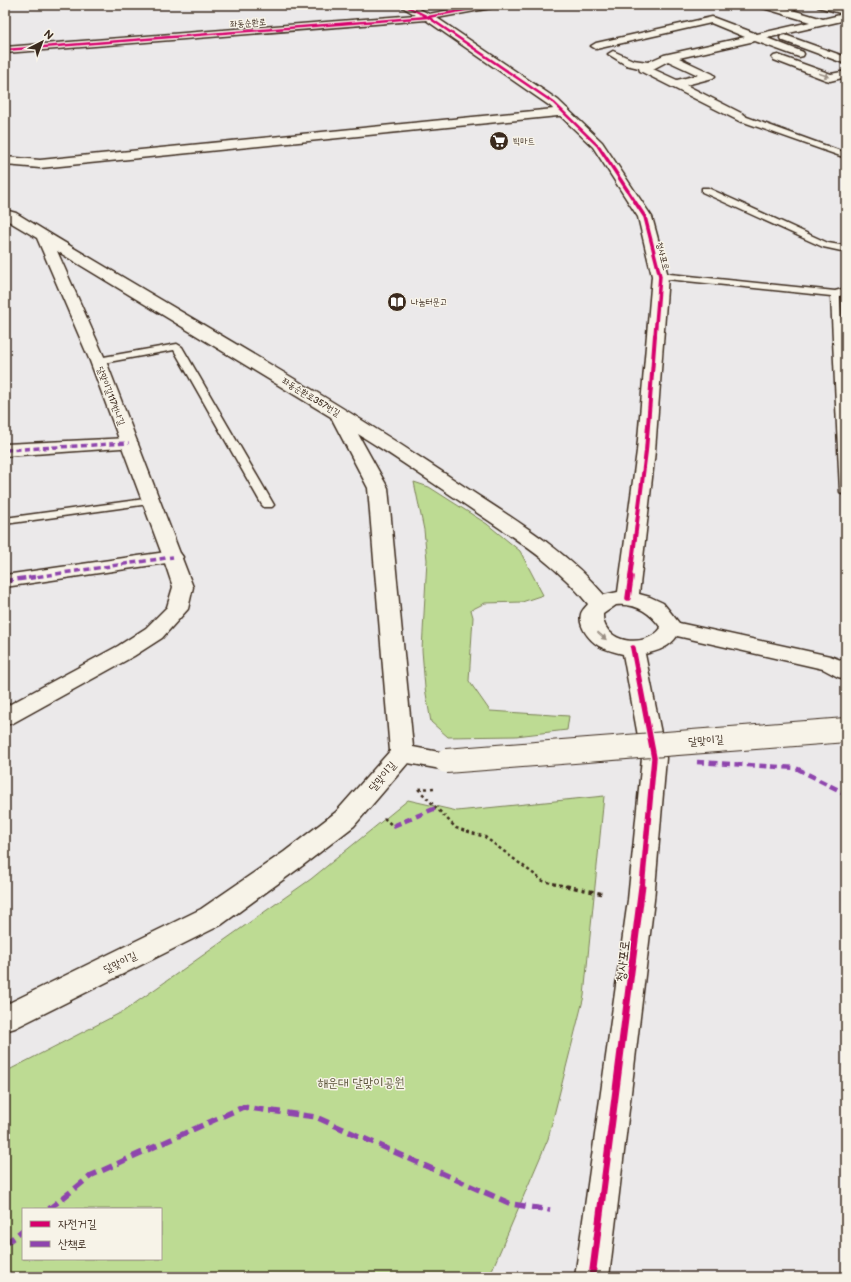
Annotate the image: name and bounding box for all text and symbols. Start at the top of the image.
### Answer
street label: 좌동순환로 [230,17,266,30]
north arrow [22,22,62,62]
text: N [41,27,56,43]
one-way arrow [819,72,831,78]
supermarket icon: 빅마트 [488,130,510,152]
place label: 빅마트 [513,136,535,147]
street label: 청사포로 [654,241,671,272]
library icon: 나눔터문고 [386,291,408,313]
place label: 나눔터문고 [411,297,447,308]
street label: 달맞이길117번나길 [94,365,127,428]
street label: 좌동순환로357번길 [280,376,342,419]
one-way arrow [597,632,607,641]
street label: 달맞이길 [688,733,724,748]
street label: 달맞이길 [366,759,399,794]
street label: 청사포로 [613,939,633,983]
street label: 달맞이길 [101,949,139,976]
park label: 해운대 달맞이공원 [317,1075,405,1091]
legend [22,1208,162,1260]
text: 자전거길 [58,1217,97,1232]
text: 산책로 [58,1237,87,1252]

